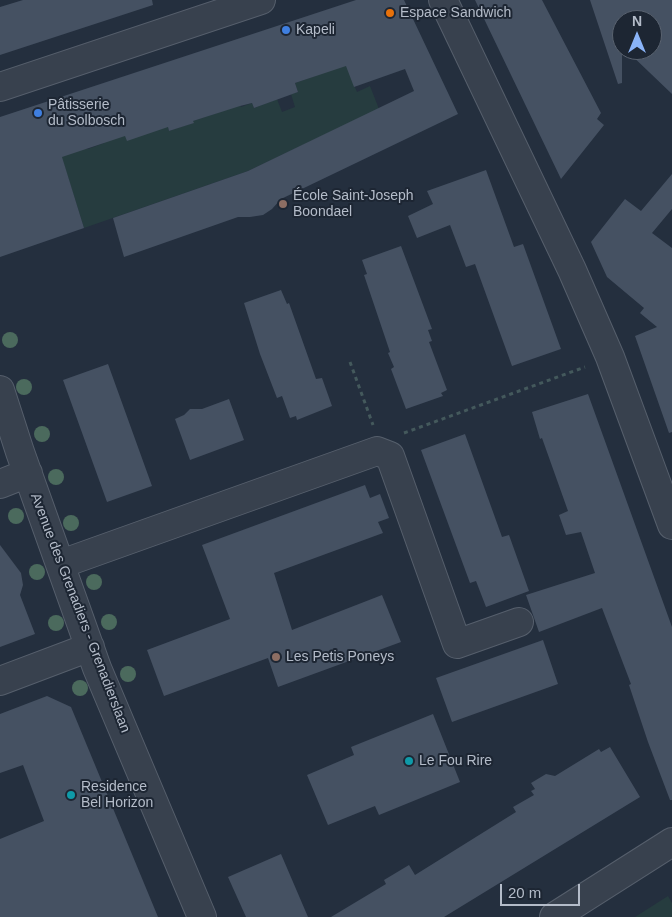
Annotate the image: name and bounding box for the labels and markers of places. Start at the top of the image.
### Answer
place label: Espace Sandwich [400,5,511,21]
marker: Espace Sandwich [384,7,396,19]
place label: Kapeli [296,22,335,38]
marker: Kapeli [280,24,292,36]
place label: Pâtisserie du Solbosch [48,97,125,130]
marker: Pâtisserie du Solbosch [32,107,44,119]
place label: École Saint-Joseph Boondael [293,188,414,220]
marker: École Saint-Joseph Boondael [277,198,289,210]
place label: Les Petis Poneys [286,649,394,665]
marker: Les Petis Poneys [270,651,282,663]
place label: Le Fou Rire [419,753,492,769]
marker: Le Fou Rire [403,755,415,767]
place label: Residence Bel Horizon [81,779,153,812]
marker: Residence Bel Horizon [65,789,77,801]

